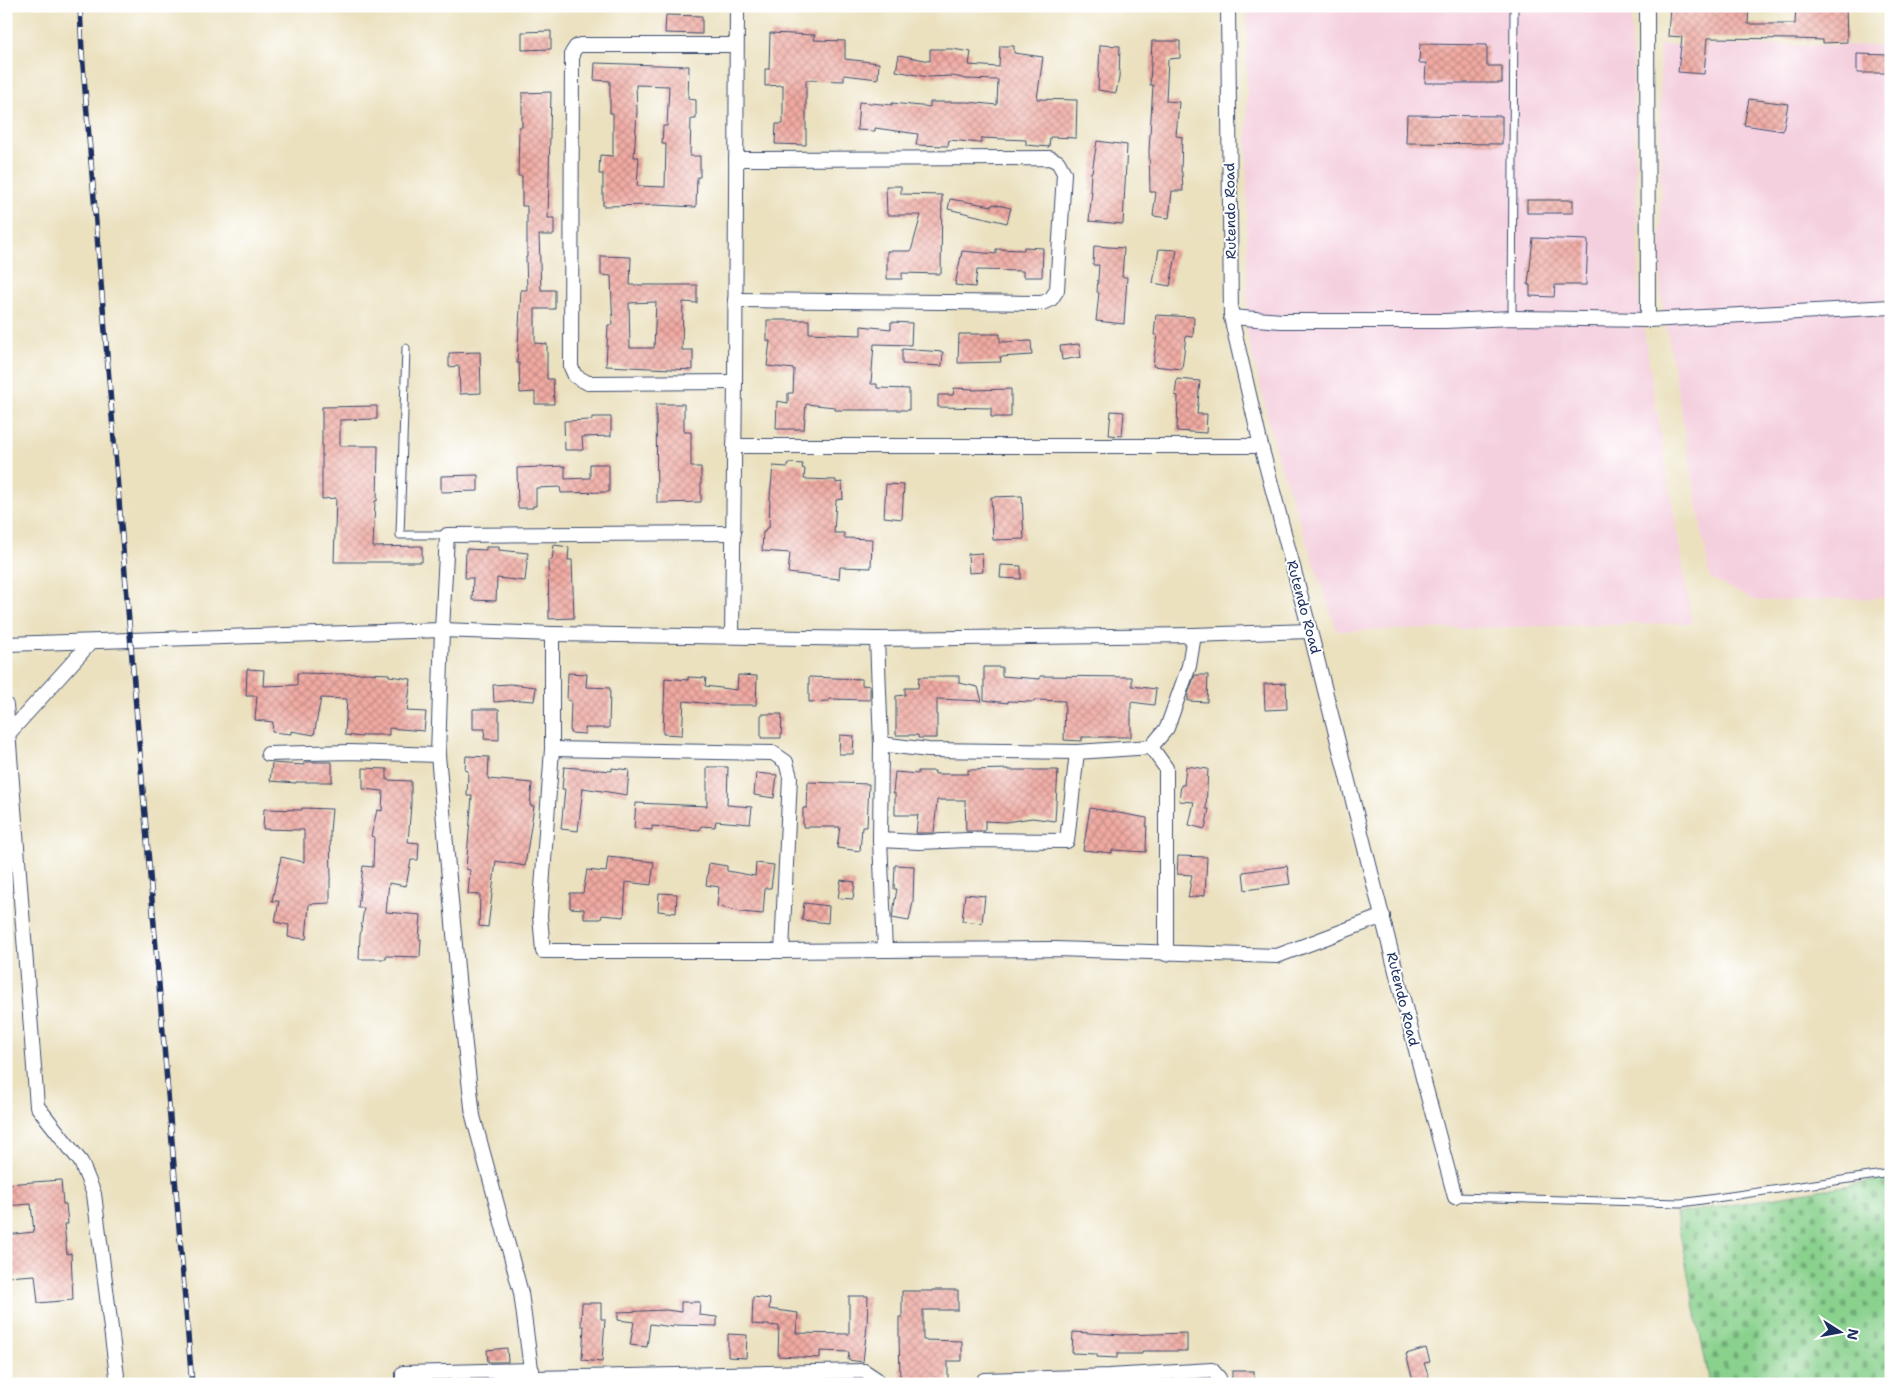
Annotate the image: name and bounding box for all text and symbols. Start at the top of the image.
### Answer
street label: Rutendo Road [1220,162,1240,259]
street label: Rutendo Road [1283,558,1325,656]
street label: Rutendo Road [1383,950,1423,1048]
north arrow [1814,1308,1864,1358]
text: N [1843,1327,1863,1342]

